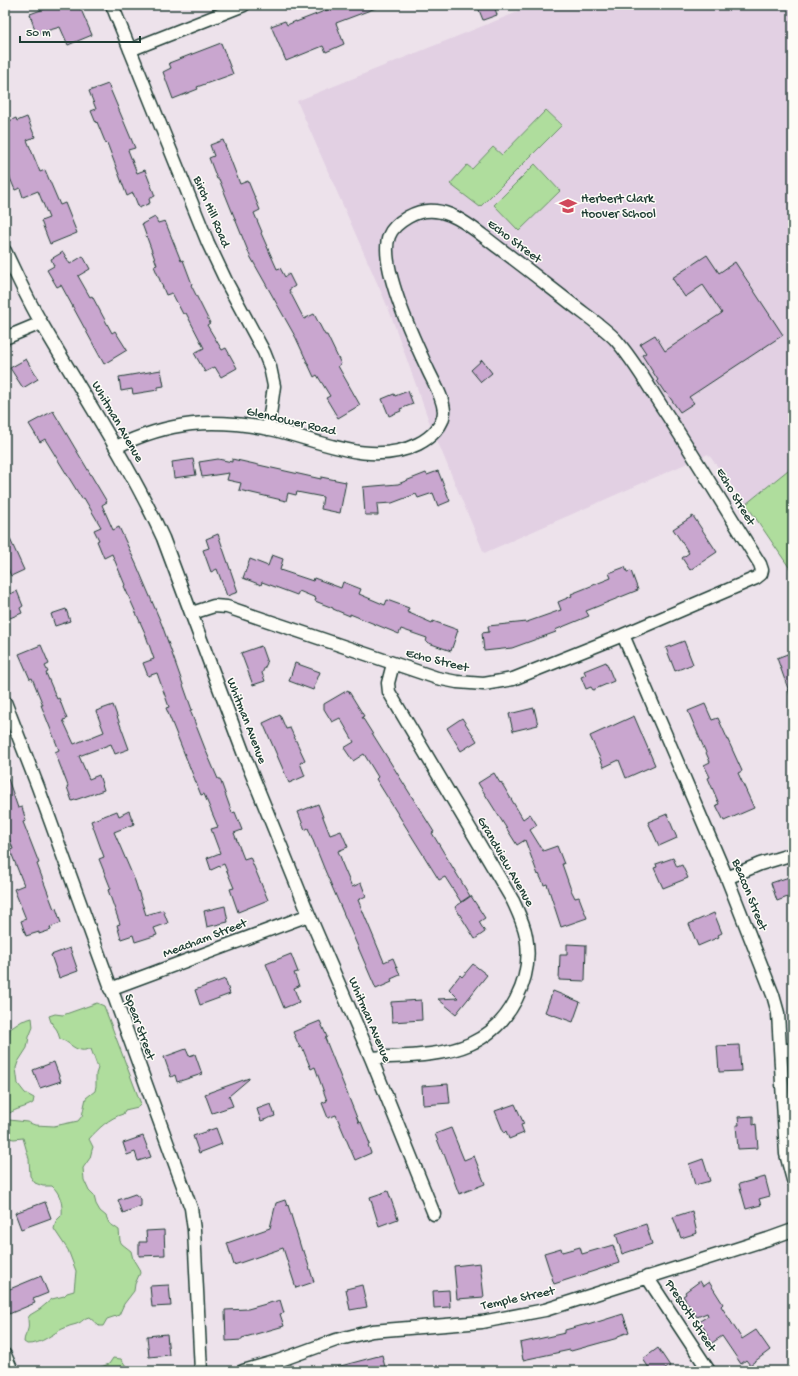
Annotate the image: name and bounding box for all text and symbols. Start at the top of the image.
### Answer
scale bar [20,18,140,44]
text: 50 m [26,27,51,41]
street label: Birch Hill Road [189,173,233,251]
place label: Herbert Clark Hoover School [581,192,656,222]
school or university icon: Herbert Clark Hoover School [558,196,578,216]
street label: Echo Street [484,217,545,268]
street label: Whitman Avenue [88,379,146,465]
street label: Glendower Road [245,404,338,440]
street label: Echo Street [712,466,759,530]
street label: Echo Street [404,646,471,676]
street label: Whitman Avenue [223,676,269,766]
street label: Grandview Avenue [473,814,537,910]
street label: Beacon Street [727,856,771,934]
street label: Meacham Street [161,916,251,962]
street label: Whitman Avenue [344,975,394,1065]
street label: Spear Street [120,992,158,1063]
street label: Prescott Street [661,1276,720,1356]
street label: Temple Street [479,1284,558,1314]

